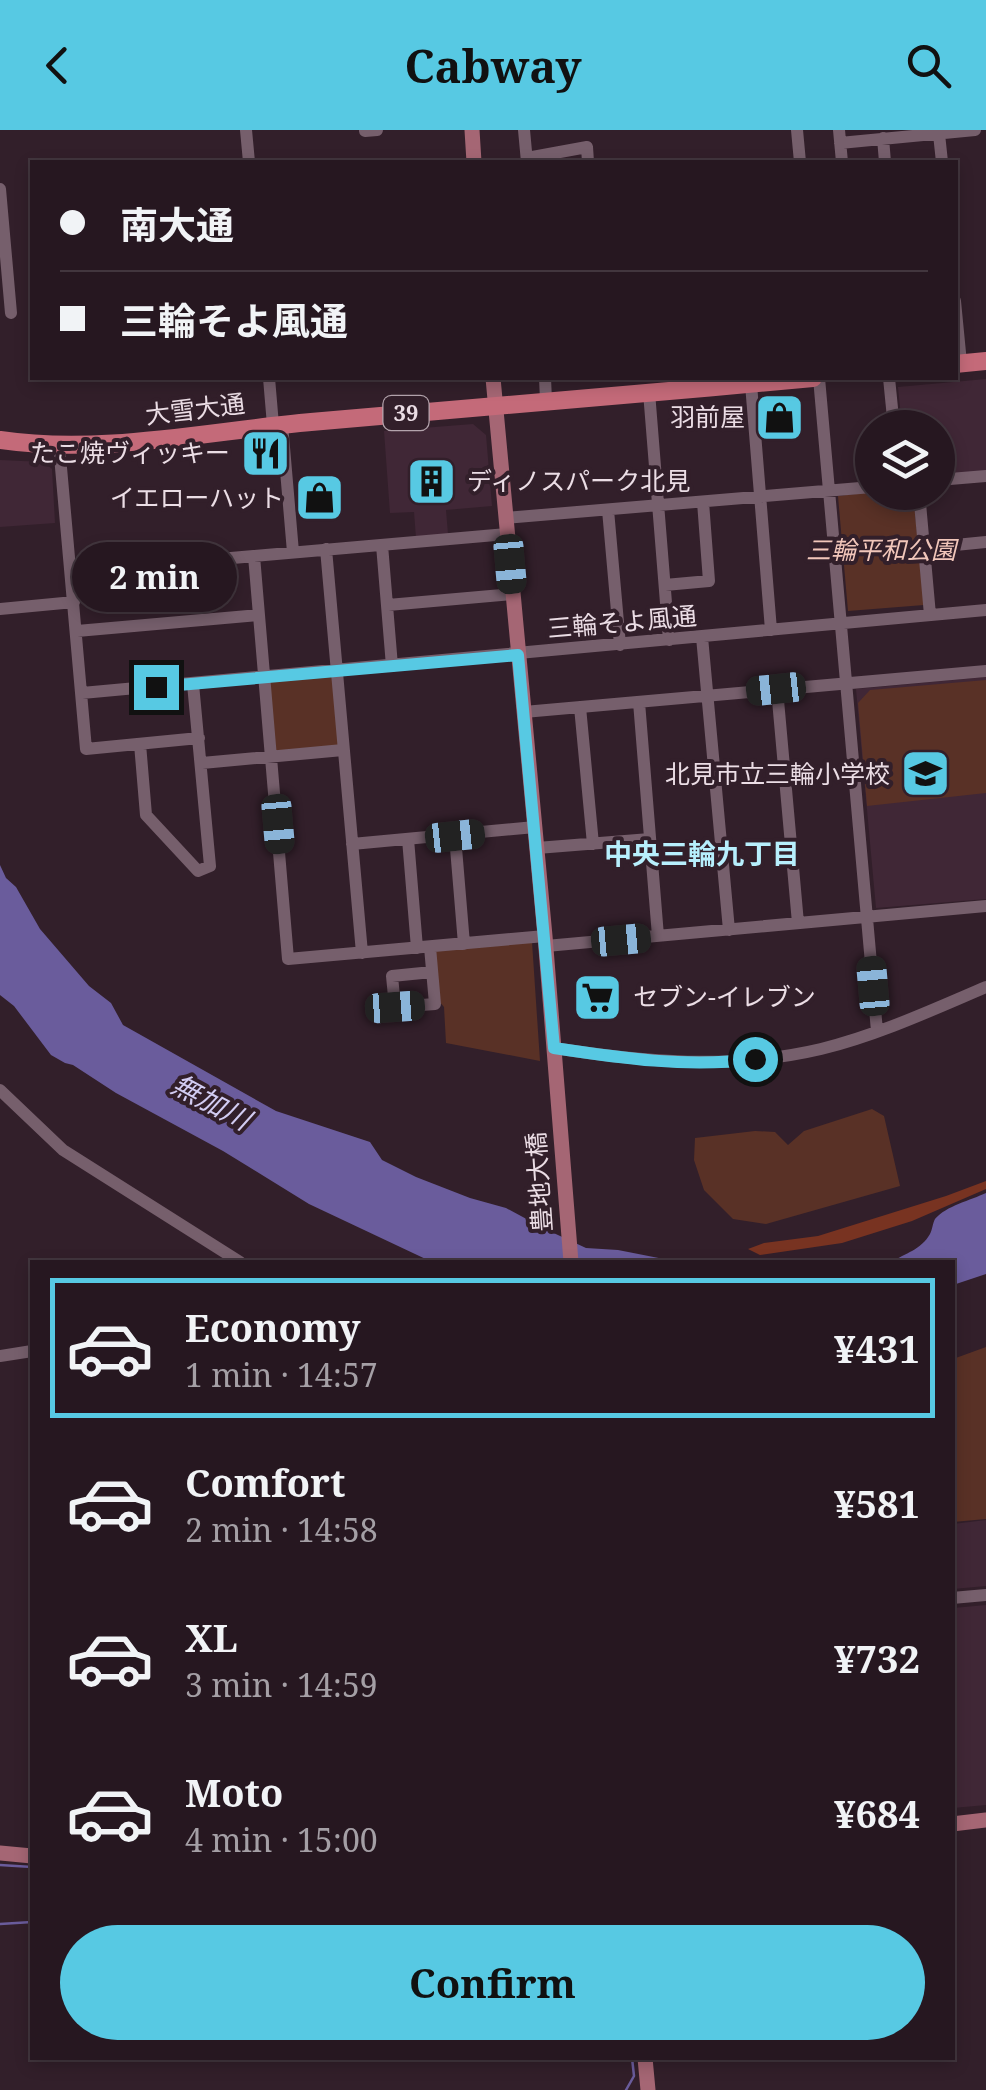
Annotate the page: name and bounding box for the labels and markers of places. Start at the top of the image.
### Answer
shop icon: 羽前屋 [754,391,806,443]
place label: 羽前屋 [670,399,745,433]
restaurant icon: たこ焼ヴィッキー [239,427,291,479]
place label: たこ焼ヴィッキー [30,435,230,469]
building icon: ディノスパーク北見 [406,455,458,507]
place label: ディノスパーク北見 [467,463,690,497]
shop icon: イエローハット [293,472,345,524]
place label: イエローハット [110,480,284,514]
school or university icon: 北見市立三輪小学校 [899,748,951,800]
place label: 北見市立三輪小学校 [665,756,890,790]
supermarket icon: セブン-イレブン [572,971,624,1023]
place label: セブン-イレブン [633,979,816,1013]

